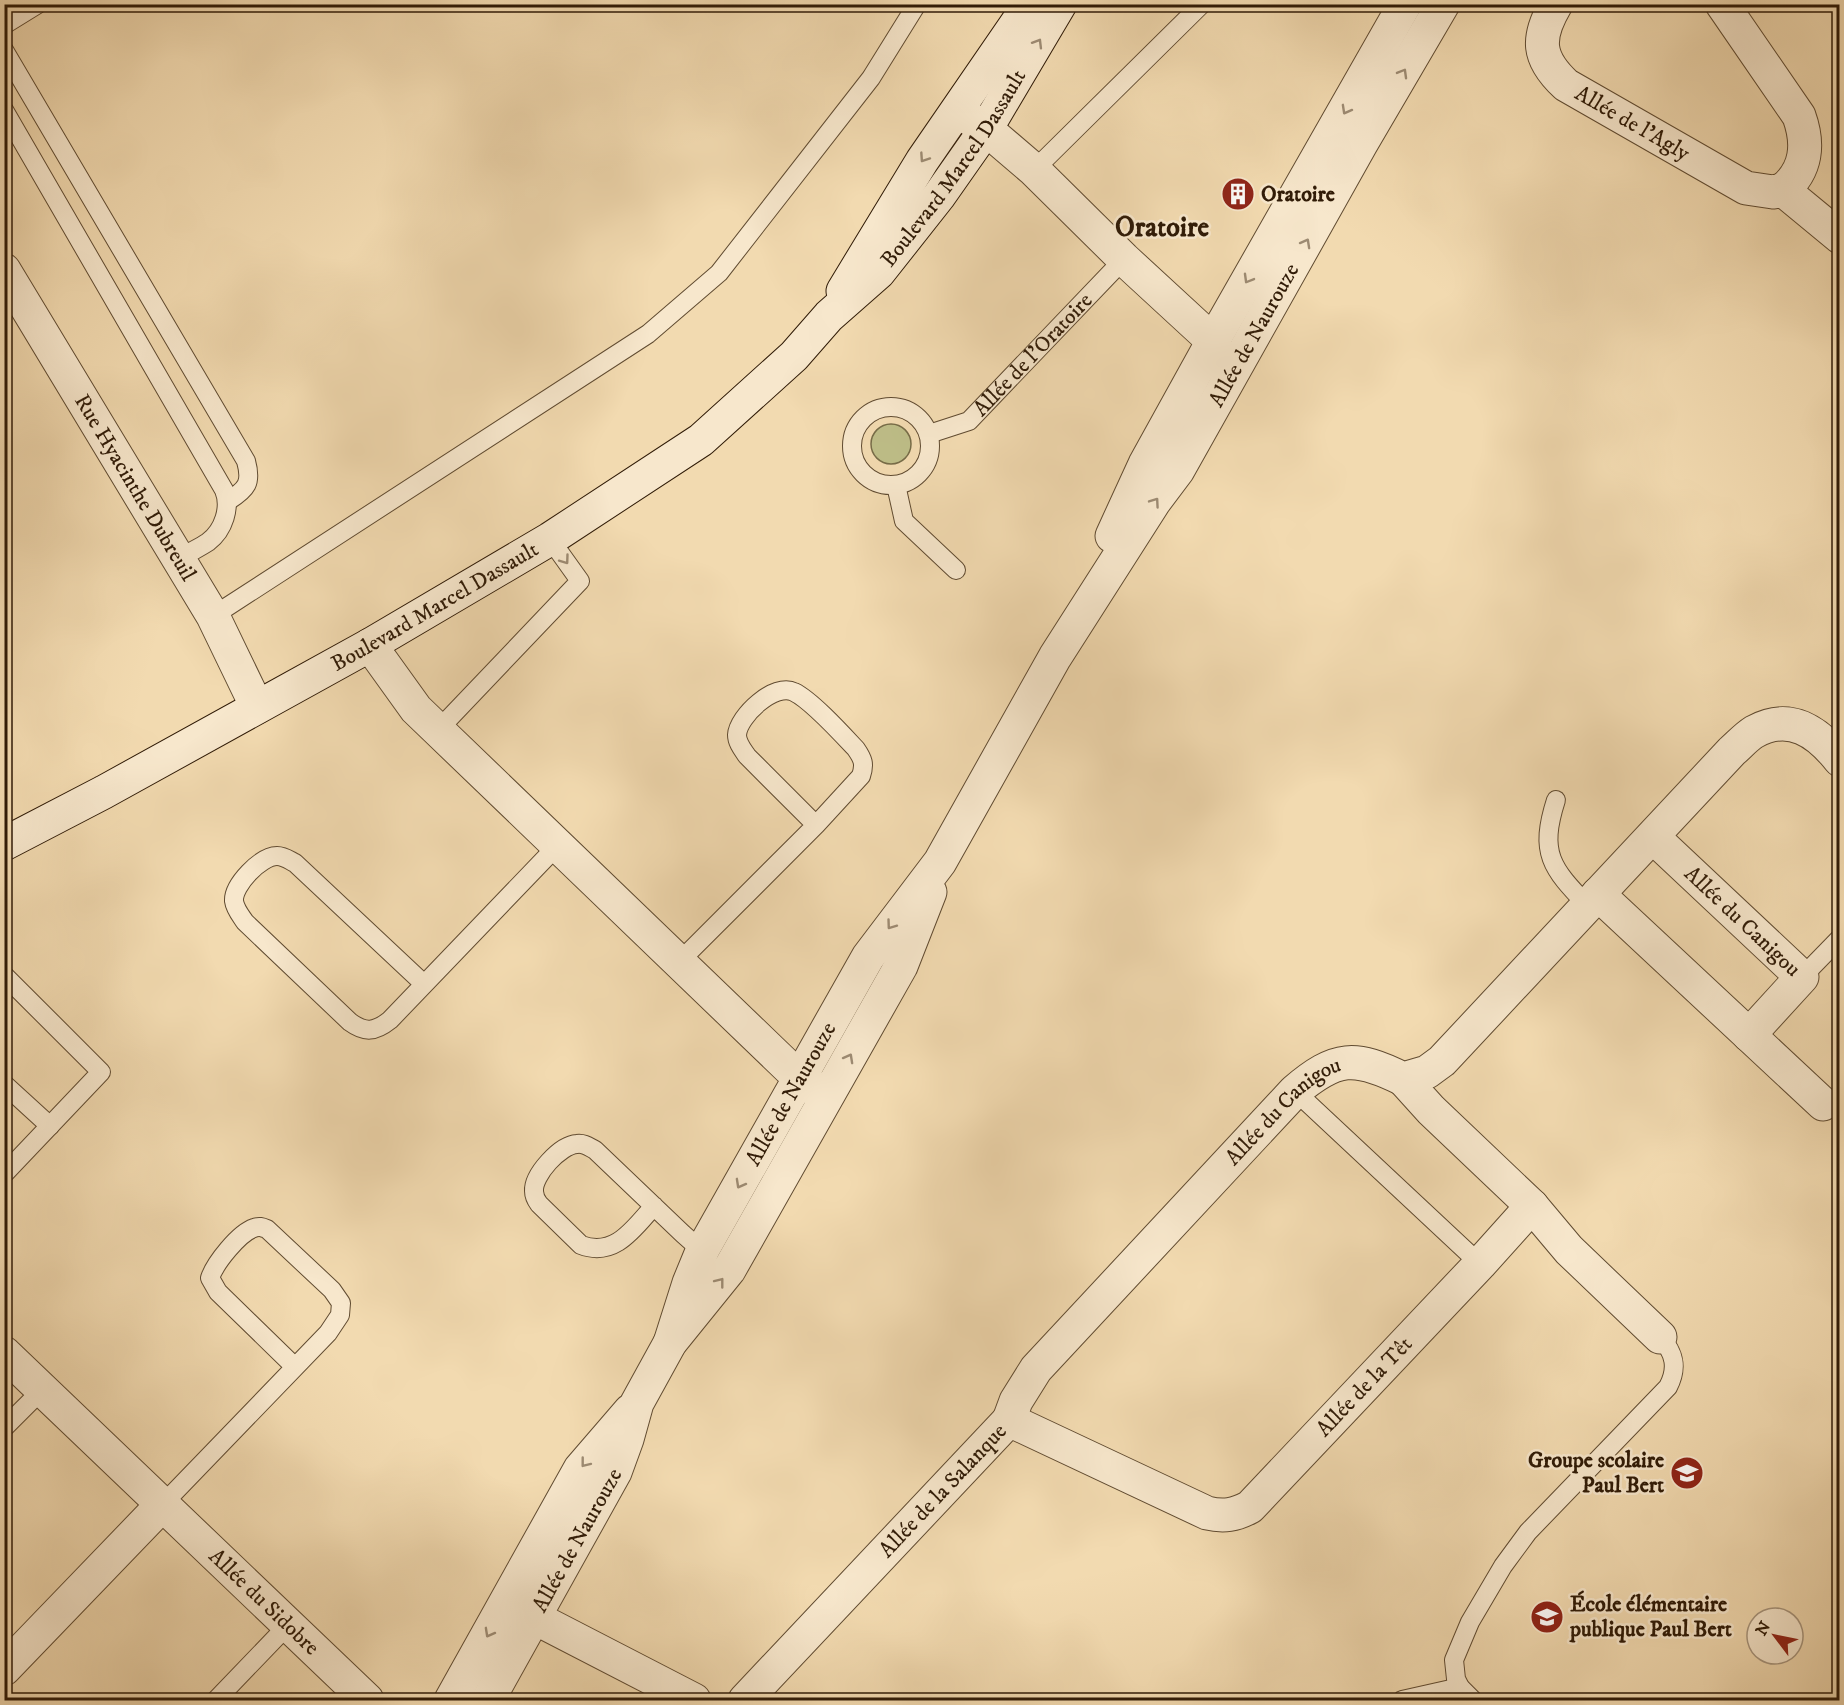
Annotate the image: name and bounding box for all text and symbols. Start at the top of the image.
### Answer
one-way arrow [1031,39,1042,49]
street label: Boulevard Marcel Dassault [875,65,1032,272]
one-way arrow [1395,69,1407,79]
street label: Allée de l'Agly [1570,80,1695,167]
one-way arrow [1341,104,1353,115]
one-way arrow [920,152,931,163]
building icon: Oratoire [1220,176,1256,212]
place label: Oratoire [1261,181,1335,208]
district label: Oratoire [1115,210,1209,245]
one-way arrow [1299,238,1310,249]
street label: Allée de Naurouze [1203,258,1305,412]
one-way arrow [1244,273,1256,283]
street label: Allée de l'Oratoire [967,287,1098,422]
street label: Rue Hyacinthe Dubreuil [69,389,202,586]
one-way arrow [1148,497,1159,508]
street label: Boulevard Marcel Dassault [326,535,543,677]
one-way arrow [558,554,569,565]
street label: Allée du Canigou [1679,860,1806,982]
one-way arrow [887,918,898,929]
street label: Allée de Naurouze [739,1017,842,1170]
street label: Allée du Canigou [1219,1051,1344,1171]
one-way arrow [842,1054,853,1065]
one-way arrow [736,1178,747,1188]
one-way arrow [713,1278,724,1289]
street label: Allée de la Têt [1310,1331,1418,1442]
street label: Allée de la Salanque [873,1418,1012,1563]
place label: Groupe scolaire Paul Bert [1528,1447,1664,1499]
school or university icon: Groupe scolaire Paul Bert [1669,1455,1705,1491]
one-way arrow [582,1457,593,1468]
street label: Allée de Naurouze [526,1463,628,1617]
street label: Allée du Sidobre [203,1543,325,1661]
place label: École élémentaire publique Paul Bert [1569,1590,1732,1643]
school or university icon: École élémentaire publique Paul Bert [1529,1599,1565,1635]
north arrow [1745,1606,1805,1666]
text: N [1751,1618,1775,1639]
one-way arrow [485,1627,496,1637]

